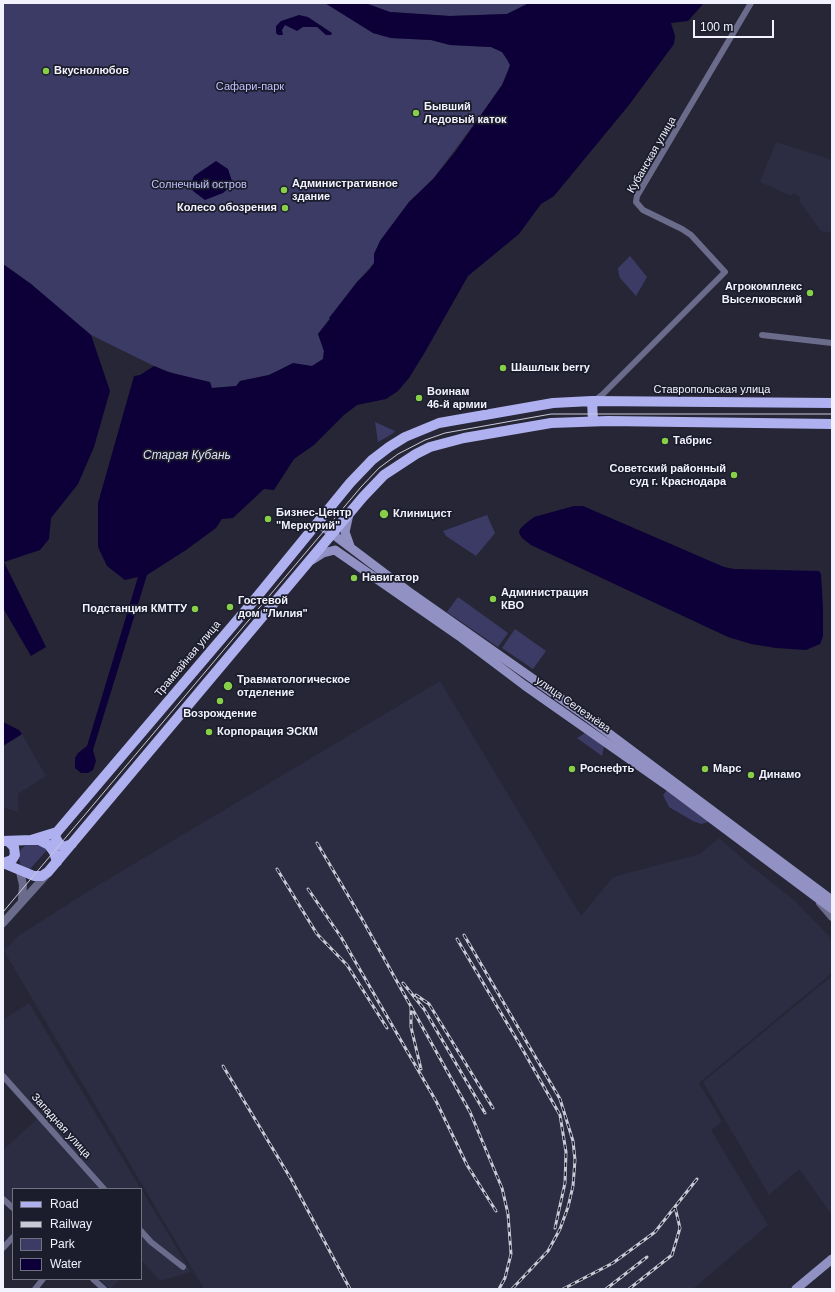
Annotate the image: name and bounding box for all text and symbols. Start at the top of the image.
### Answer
scale bar [695,12,776,38]
text: 100 m [700,20,733,34]
place label: Вкуснолюбов [54,64,129,78]
marker: Вкуснолюбов [41,66,51,76]
park label: Сафари-парк [216,80,284,94]
place label: Бывший Ледовый каток [424,100,507,126]
marker: Бывший Ледовый каток [411,108,421,118]
street label: Кубанская улица [625,114,679,196]
place label: Административное здание [292,177,398,203]
park label: Солнечный остров [151,178,247,192]
marker: Административное здание [279,185,289,195]
place label: Колесо обозрения [177,201,277,215]
marker: Колесо обозрения [280,203,290,213]
place label: Агрокомплекс Выселковский [722,280,802,306]
marker: Агрокомплекс Выселковский [805,288,815,298]
place label: Шашлык berry [511,361,590,375]
marker: Шашлык berry [498,363,508,373]
street label: Ставропольская улица [654,383,770,397]
place label: Воинам 46-й армии [427,385,487,411]
marker: Воинам 46-й армии [414,393,424,403]
place label: Табрис [673,434,712,448]
marker: Табрис [660,436,670,446]
water label: Старая Кубань [143,449,231,463]
place label: Советский районный суд г. Краснодара [610,462,726,488]
marker: Советский районный суд г. Краснодара [729,470,739,480]
place label: Бизнес-Центр "Меркурий" [276,506,352,532]
place label: Клиницист [393,507,452,521]
marker: Клиницист [378,508,390,520]
marker: Бизнес-Центр "Меркурий" [263,514,273,524]
place label: Навигатор [362,571,419,585]
marker: Навигатор [349,573,359,583]
place label: Администрация КВО [501,586,589,612]
place label: Гостевой дом "Лилия" [238,594,308,620]
marker: Администрация КВО [488,594,498,604]
place label: Подстанция КМТТУ [82,602,187,616]
marker: Гостевой дом "Лилия" [225,602,235,612]
marker: Подстанция КМТТУ [190,604,200,614]
street label: Трамвайная улица [152,618,224,700]
place label: Травматологическое отделение [237,673,350,699]
street label: улица Селезнёва [533,674,613,736]
marker: Травматологическое отделение [222,680,234,692]
marker: Возрождение [215,696,225,706]
place label: Возрождение [183,707,257,721]
place label: Корпорация ЭСКМ [217,725,318,739]
marker: Корпорация ЭСКМ [204,727,214,737]
place label: Роснефть [580,762,634,776]
place label: Марс [713,762,741,776]
marker: Роснефть [567,764,577,774]
marker: Марс [700,764,710,774]
place label: Динамо [759,768,801,782]
marker: Динамо [746,770,756,780]
street label: Западная улица [28,1091,94,1161]
legend [12,1188,142,1280]
text: Road [50,1197,79,1211]
text: Railway [50,1217,92,1231]
text: Park [50,1237,75,1251]
text: Water [50,1257,82,1271]

